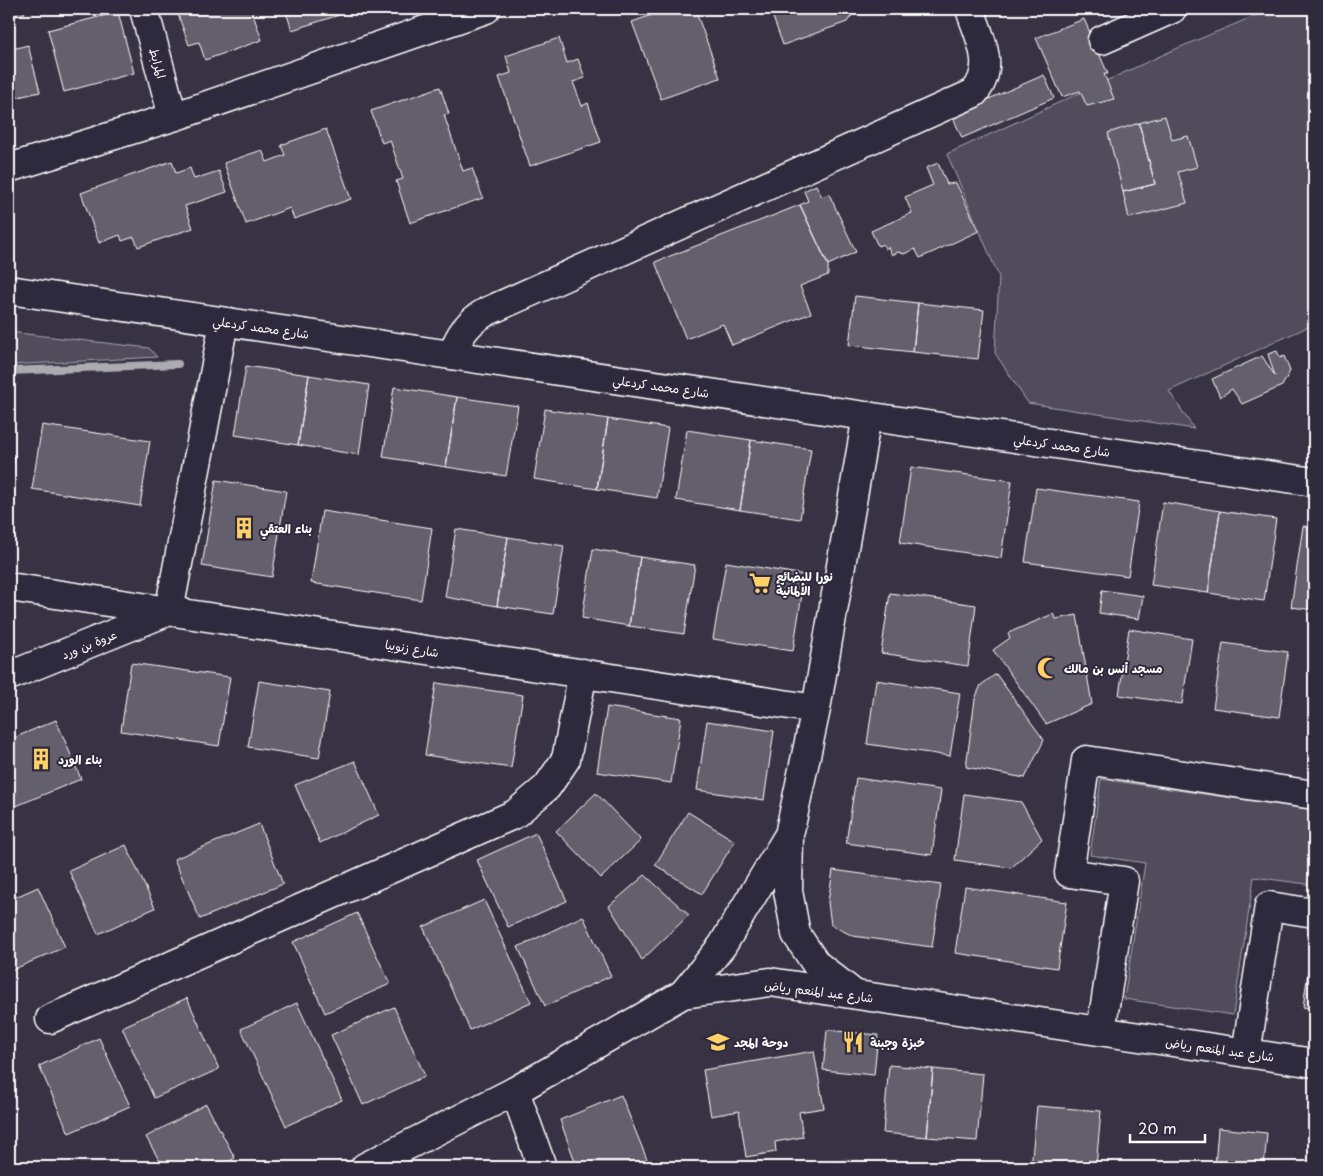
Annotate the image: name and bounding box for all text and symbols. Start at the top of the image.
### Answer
street label: المرابط [145,46,171,80]
street label: شارع محمد كردعلي [211,311,310,346]
street label: شارع محمد كردعلي [611,370,710,405]
street label: شارع محمد كردعلي [1012,429,1111,464]
building icon: بناء العتقي [231,515,257,541]
place label: بناء العتقي [260,519,312,540]
place label: نورا للبضائع الألمانية [776,567,834,599]
supermarket icon: نورا للبضائع الألمانية [747,570,773,596]
street label: عروة بن ورد [59,625,119,663]
street label: شارع زنوبيا [384,635,440,662]
mosque icon: مسجد أنس بن مالك [1035,655,1061,681]
place label: مسجد أنس بن مالك [1064,659,1163,677]
building icon: بناء الورد [28,746,54,772]
place label: بناء الورد [58,750,102,768]
street label: شارع عبد المنعم رياض [763,975,874,1008]
school or university icon: دوحة المجد [705,1029,731,1055]
restaurant icon: خبزة وجبنة [840,1029,866,1055]
street label: شارع عبد المنعم رياض [1164,1032,1275,1067]
place label: دوحة المجد [734,1033,789,1051]
place label: خبزة وجبنة [870,1033,925,1051]
scale bar [1130,1111,1206,1143]
text: 20 m [1138,1116,1177,1139]

